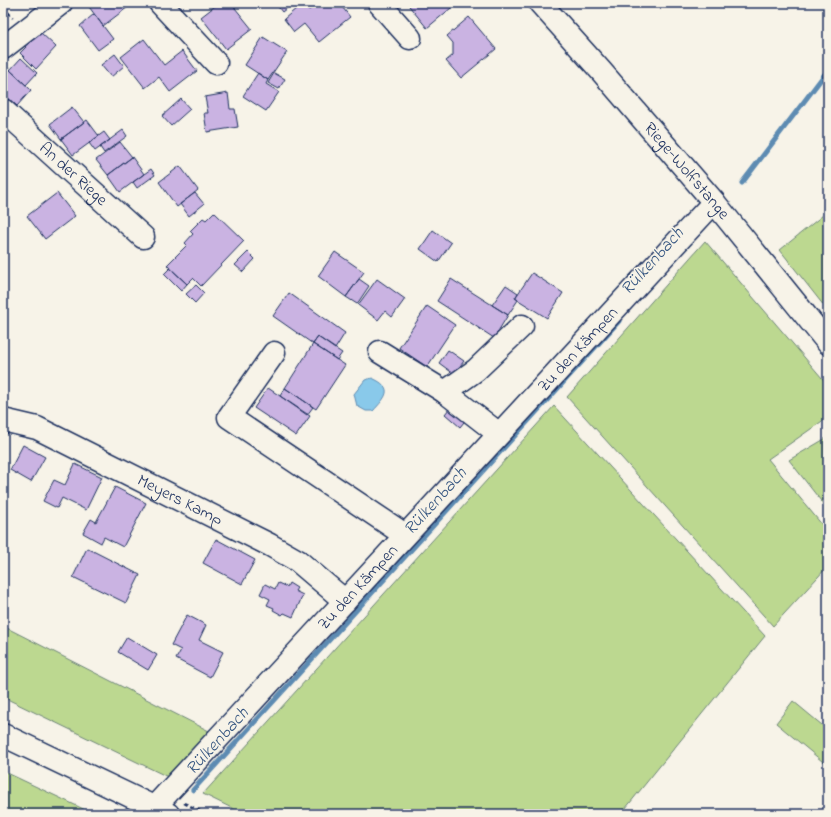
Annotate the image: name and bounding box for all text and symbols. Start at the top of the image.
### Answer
street label: Riege-Wolfstange [638,117,736,225]
street label: An der Riege [33,136,114,212]
water label: Rülkenbach [615,222,691,302]
street label: Zu den Kämpen [532,301,624,398]
water label: Rülkenbach [398,462,474,542]
street label: Meyers Kamp [133,468,227,532]
street label: Zu den Kämpen [312,539,404,636]
water label: Rülkenbach [180,702,256,782]

